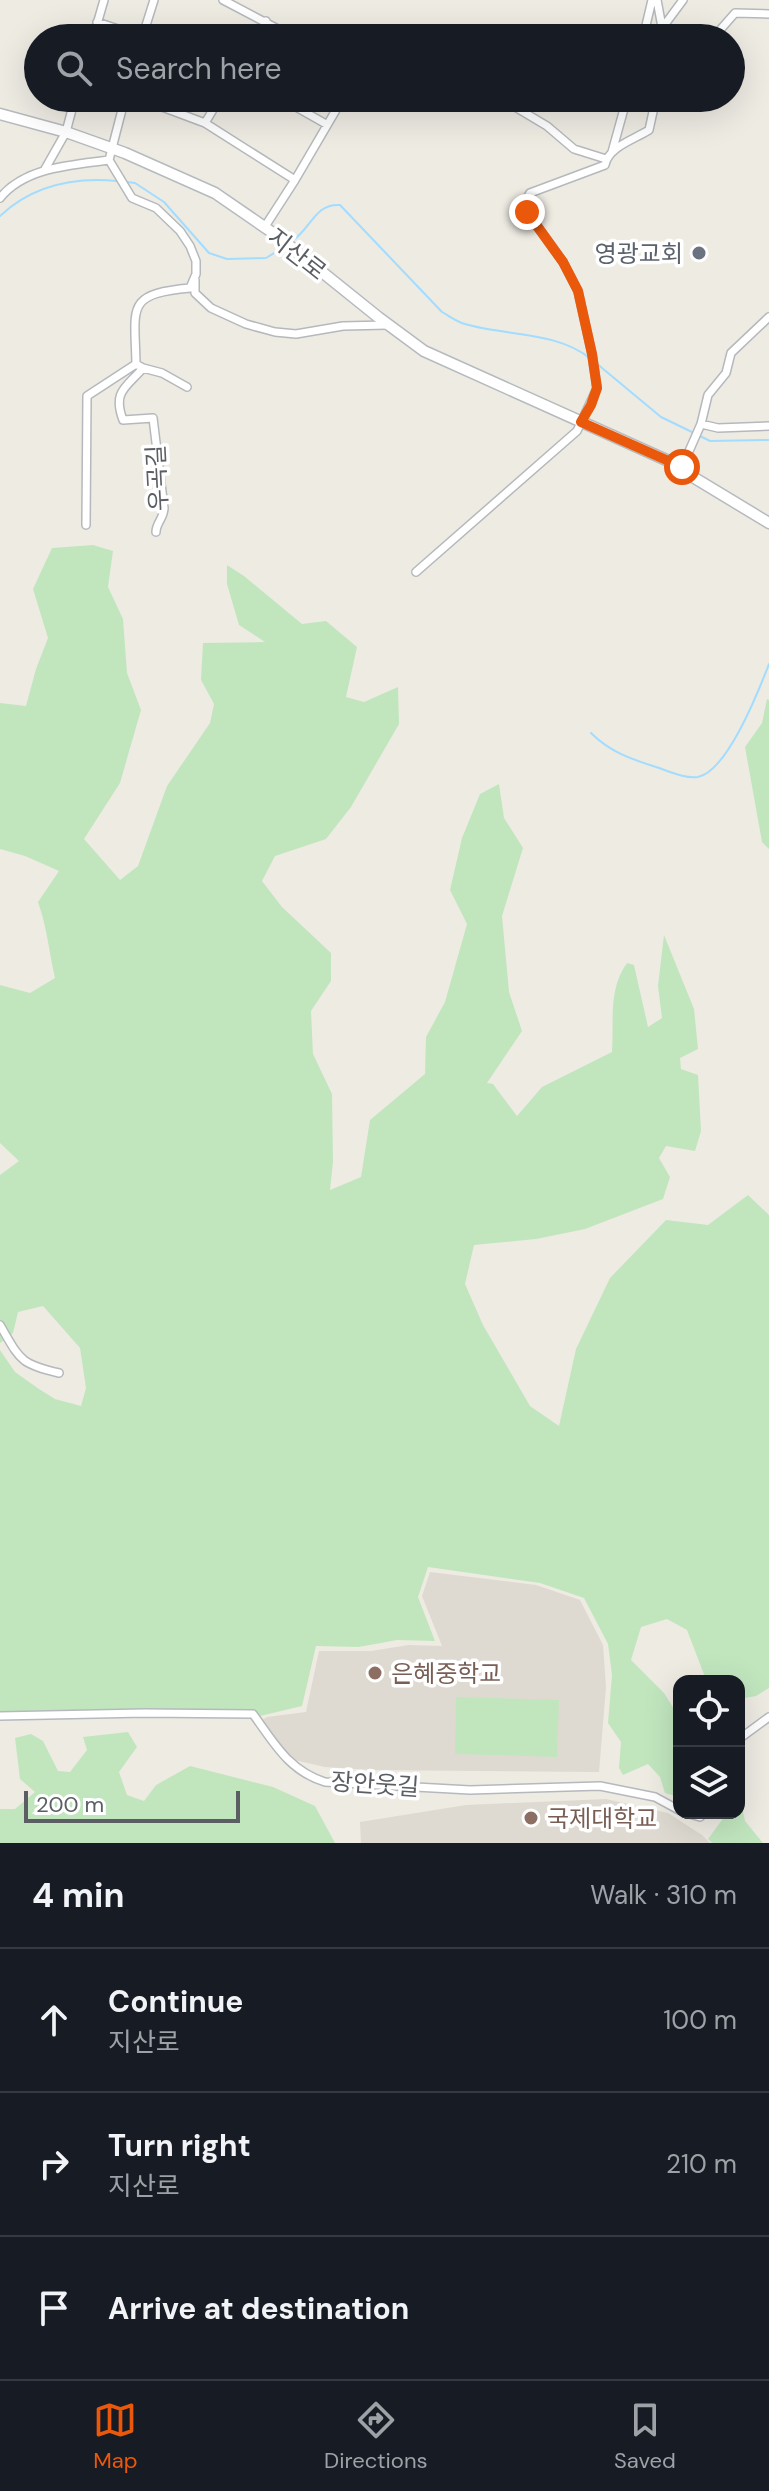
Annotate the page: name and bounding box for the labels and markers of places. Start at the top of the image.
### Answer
place label: 영광교회 [595,238,683,269]
marker: 영광교회 [690,244,708,262]
place label: 은혜중학교 [391,1658,501,1689]
marker: 은혜중학교 [366,1664,384,1682]
place label: 국제대학교 [547,1803,657,1834]
marker: 국제대학교 [522,1809,540,1827]

